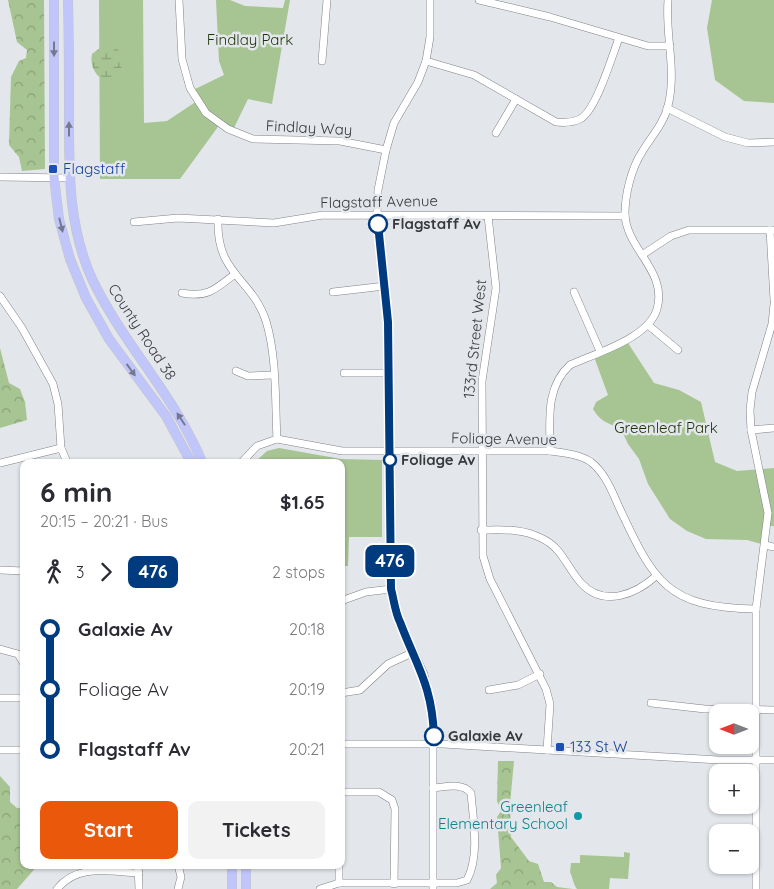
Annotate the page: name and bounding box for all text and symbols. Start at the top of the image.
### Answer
park label: Findlay Park [207,30,293,49]
one-way arrow [50,41,58,57]
street label: Findlay Way [265,116,353,139]
one-way arrow [65,121,73,137]
place label: Flagstaff [63,159,125,178]
marker: Flagstaff [47,163,59,175]
street label: Flagstaff Avenue [320,191,438,212]
marker: Flagstaff Av [368,214,388,234]
place label: Flagstaff Av [392,214,481,233]
one-way arrow [57,217,65,232]
street label: 133rd Street West [459,278,490,400]
street label: County Road 38 [104,280,181,383]
one-way arrow [126,363,136,377]
one-way arrow [176,412,186,425]
park label: Greenleaf Park [614,418,718,437]
street label: Foliage Avenue [451,428,557,449]
place label: Foliage Av [401,450,476,469]
marker: Foliage Av [383,453,397,467]
text: 6 min [40,474,112,509]
text: $1.65 [280,490,325,514]
text: 20:15 – 20:21 · Bus [40,511,168,531]
line badge: 476 [361,545,419,577]
text: 476 [375,549,405,572]
icon: walk [40,558,68,586]
icon: forward [92,558,120,586]
text: 476 [138,560,168,583]
text: 3 [76,562,84,582]
text: 2 stops [272,562,325,582]
text: Galaxie Av [78,617,173,641]
text: 20:18 [289,619,325,639]
text: Foliage Av [78,677,169,701]
text: 20:19 [289,679,325,699]
north arrow [709,704,759,754]
map controls [709,704,759,874]
marker: Galaxie Av [424,726,444,746]
place label: Galaxie Av [448,726,523,745]
text: Flagstaff Av [78,737,191,761]
place label: 133 St W [570,737,628,756]
text: 20:21 [289,739,325,759]
marker: 133 St W [554,741,566,753]
button: + [709,764,759,814]
place label: Greenleaf Elementary School [438,797,569,833]
button: Start [40,801,178,859]
button: Tickets [188,801,325,859]
marker: Greenleaf Elementary School [572,810,584,822]
button: − [709,824,759,874]

